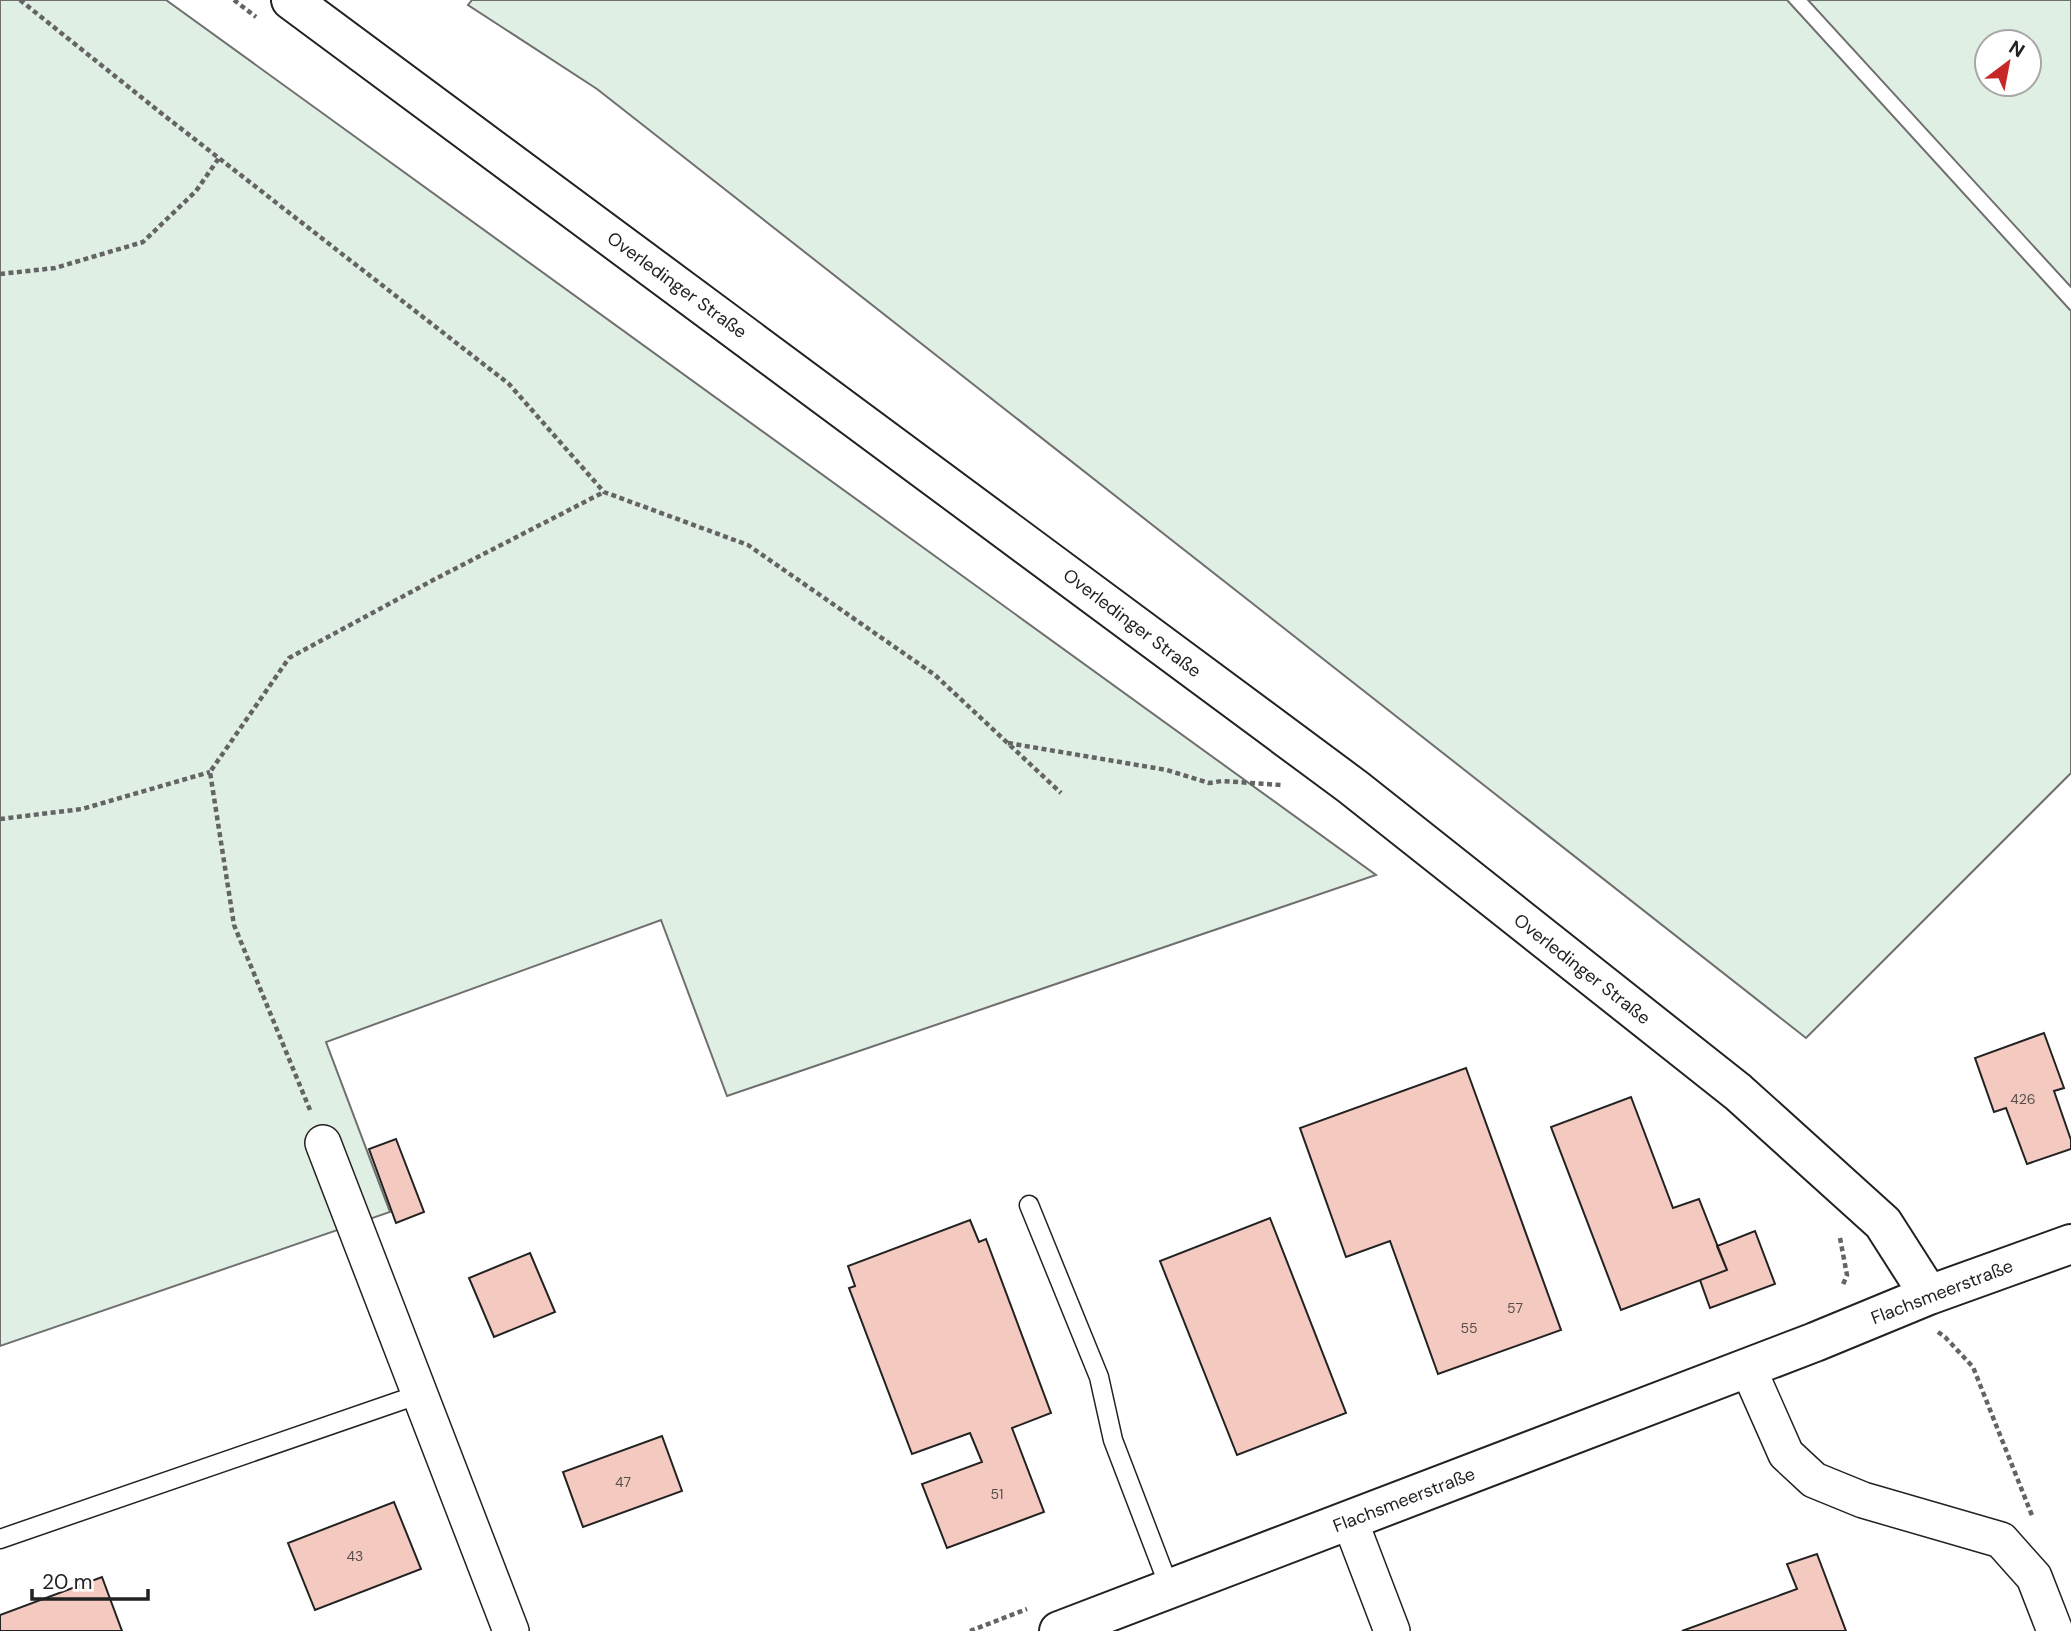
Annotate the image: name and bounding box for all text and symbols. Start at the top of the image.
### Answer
north arrow [1973,28,2043,98]
text: N [2004,35,2029,63]
street label: Overledinger Straße [602,226,752,344]
street label: Overledinger Straße [1058,563,1206,683]
street label: Overledinger Straße [1509,908,1655,1030]
house number: 426 [2010,1090,2036,1108]
street label: Flachsmeerstraße [1868,1254,2016,1330]
house number: 57 [1507,1299,1523,1317]
house number: 55 [1460,1319,1478,1337]
street label: Flachsmeerstraße [1330,1462,1478,1538]
house number: 47 [615,1473,631,1491]
house number: 51 [991,1485,1003,1503]
house number: 43 [347,1547,363,1565]
scale bar [32,1558,147,1602]
text: 20 m [42,1568,93,1596]

